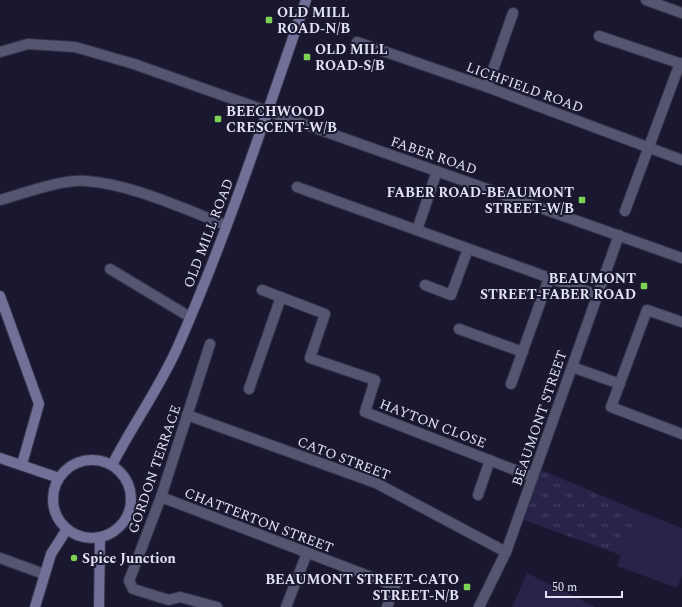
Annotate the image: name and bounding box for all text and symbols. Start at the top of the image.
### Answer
place label: OLD MILL ROAD-N/B [277,2,350,39]
marker: OLD MILL ROAD-N/B [264,15,274,25]
place label: OLD MILL ROAD-S/B [315,39,388,76]
marker: OLD MILL ROAD-S/B [302,52,312,62]
street label: LICHFIELD ROAD [463,56,586,118]
place label: BEECHWOOD CRESCENT-W/B [226,101,337,138]
marker: BEECHWOOD CRESCENT-W/B [213,114,223,124]
street label: FABER ROAD [388,131,480,180]
street label: OLD MILL ROAD [178,175,239,291]
place label: FABER ROAD-BEAUMONT STREET-W/B [387,182,574,219]
marker: FABER ROAD-BEAUMONT STREET-W/B [577,195,587,205]
place label: BEAUMONT STREET-FABER ROAD [480,268,636,305]
marker: BEAUMONT STREET-FABER ROAD [639,281,649,291]
street label: BEAUMONT STREET [506,348,573,489]
street label: HAYTON CLOSE [376,393,489,454]
street label: GORDON TERRACE [123,402,186,536]
street label: CATO STREET [294,431,393,486]
street label: CHATTERTON STREET [181,482,336,559]
place label: Spice Junction [82,548,176,569]
marker: Spice Junction [69,553,79,563]
place label: BEAUMONT STREET-CATO STREET-N/B [265,569,459,606]
scale bar [546,573,622,599]
text: 50 m [552,578,577,597]
marker: BEAUMONT STREET-CATO STREET-N/B [462,582,472,592]

